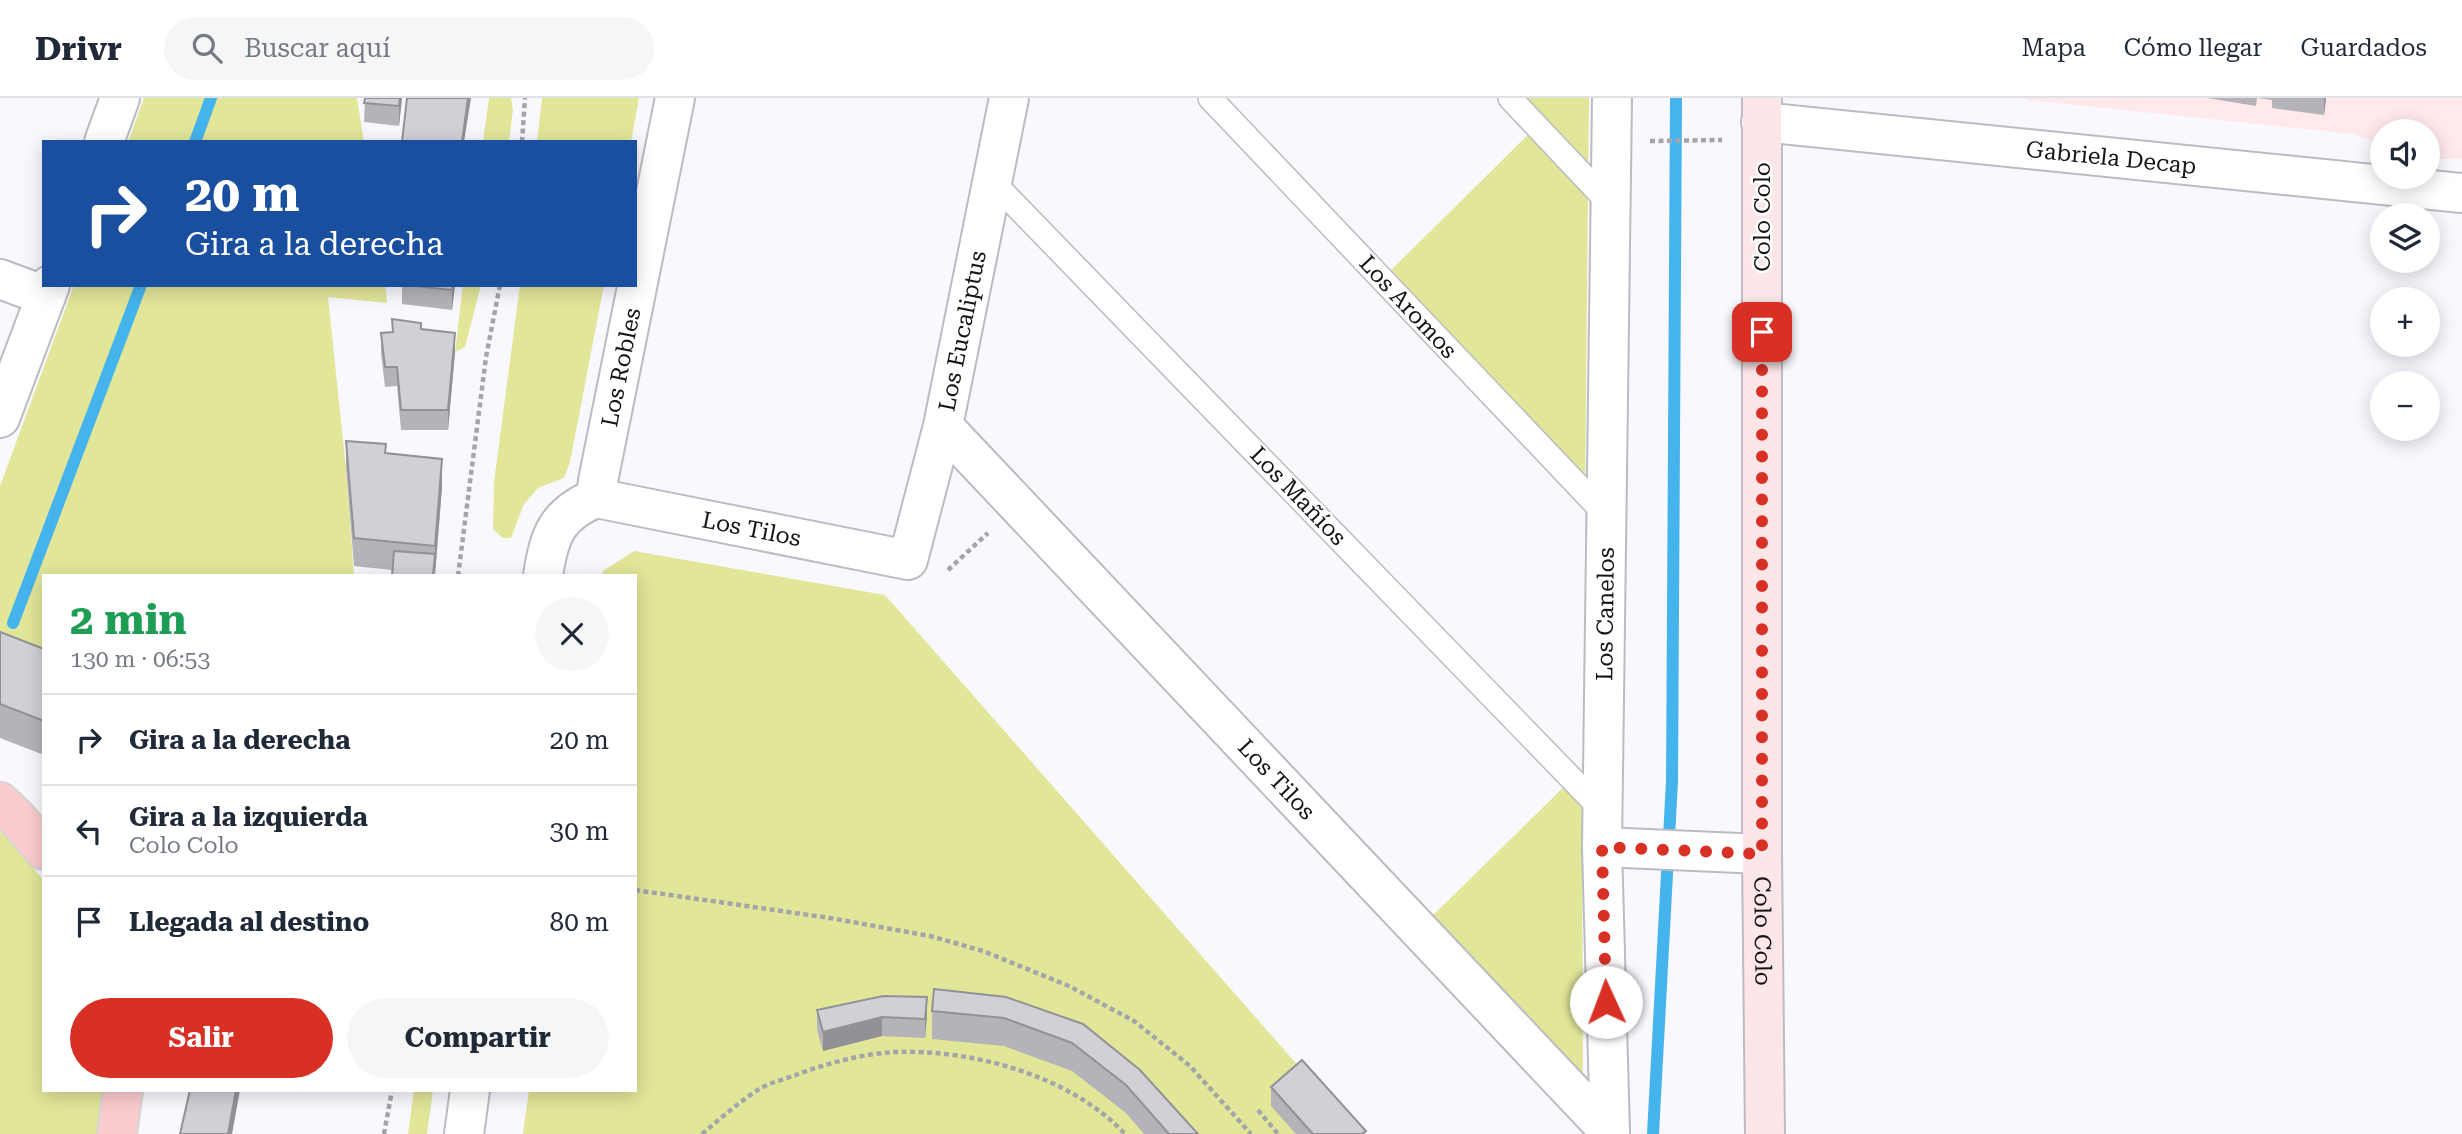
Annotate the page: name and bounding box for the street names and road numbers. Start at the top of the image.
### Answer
street label: Gabriela Decap [2025,135,2198,180]
street label: Colo Colo [1749,162,1776,272]
street label: Los Eucaliptus [933,248,991,413]
street label: Los Aromos [1354,250,1462,364]
street label: Los Robles [596,306,646,429]
street label: Los Mañíos [1244,441,1352,551]
street label: Los Tilos [700,506,803,552]
street label: Los Canelos [1591,547,1620,681]
street label: Los Tilos [1233,734,1321,825]
street label: Colo Colo [1749,876,1777,986]

